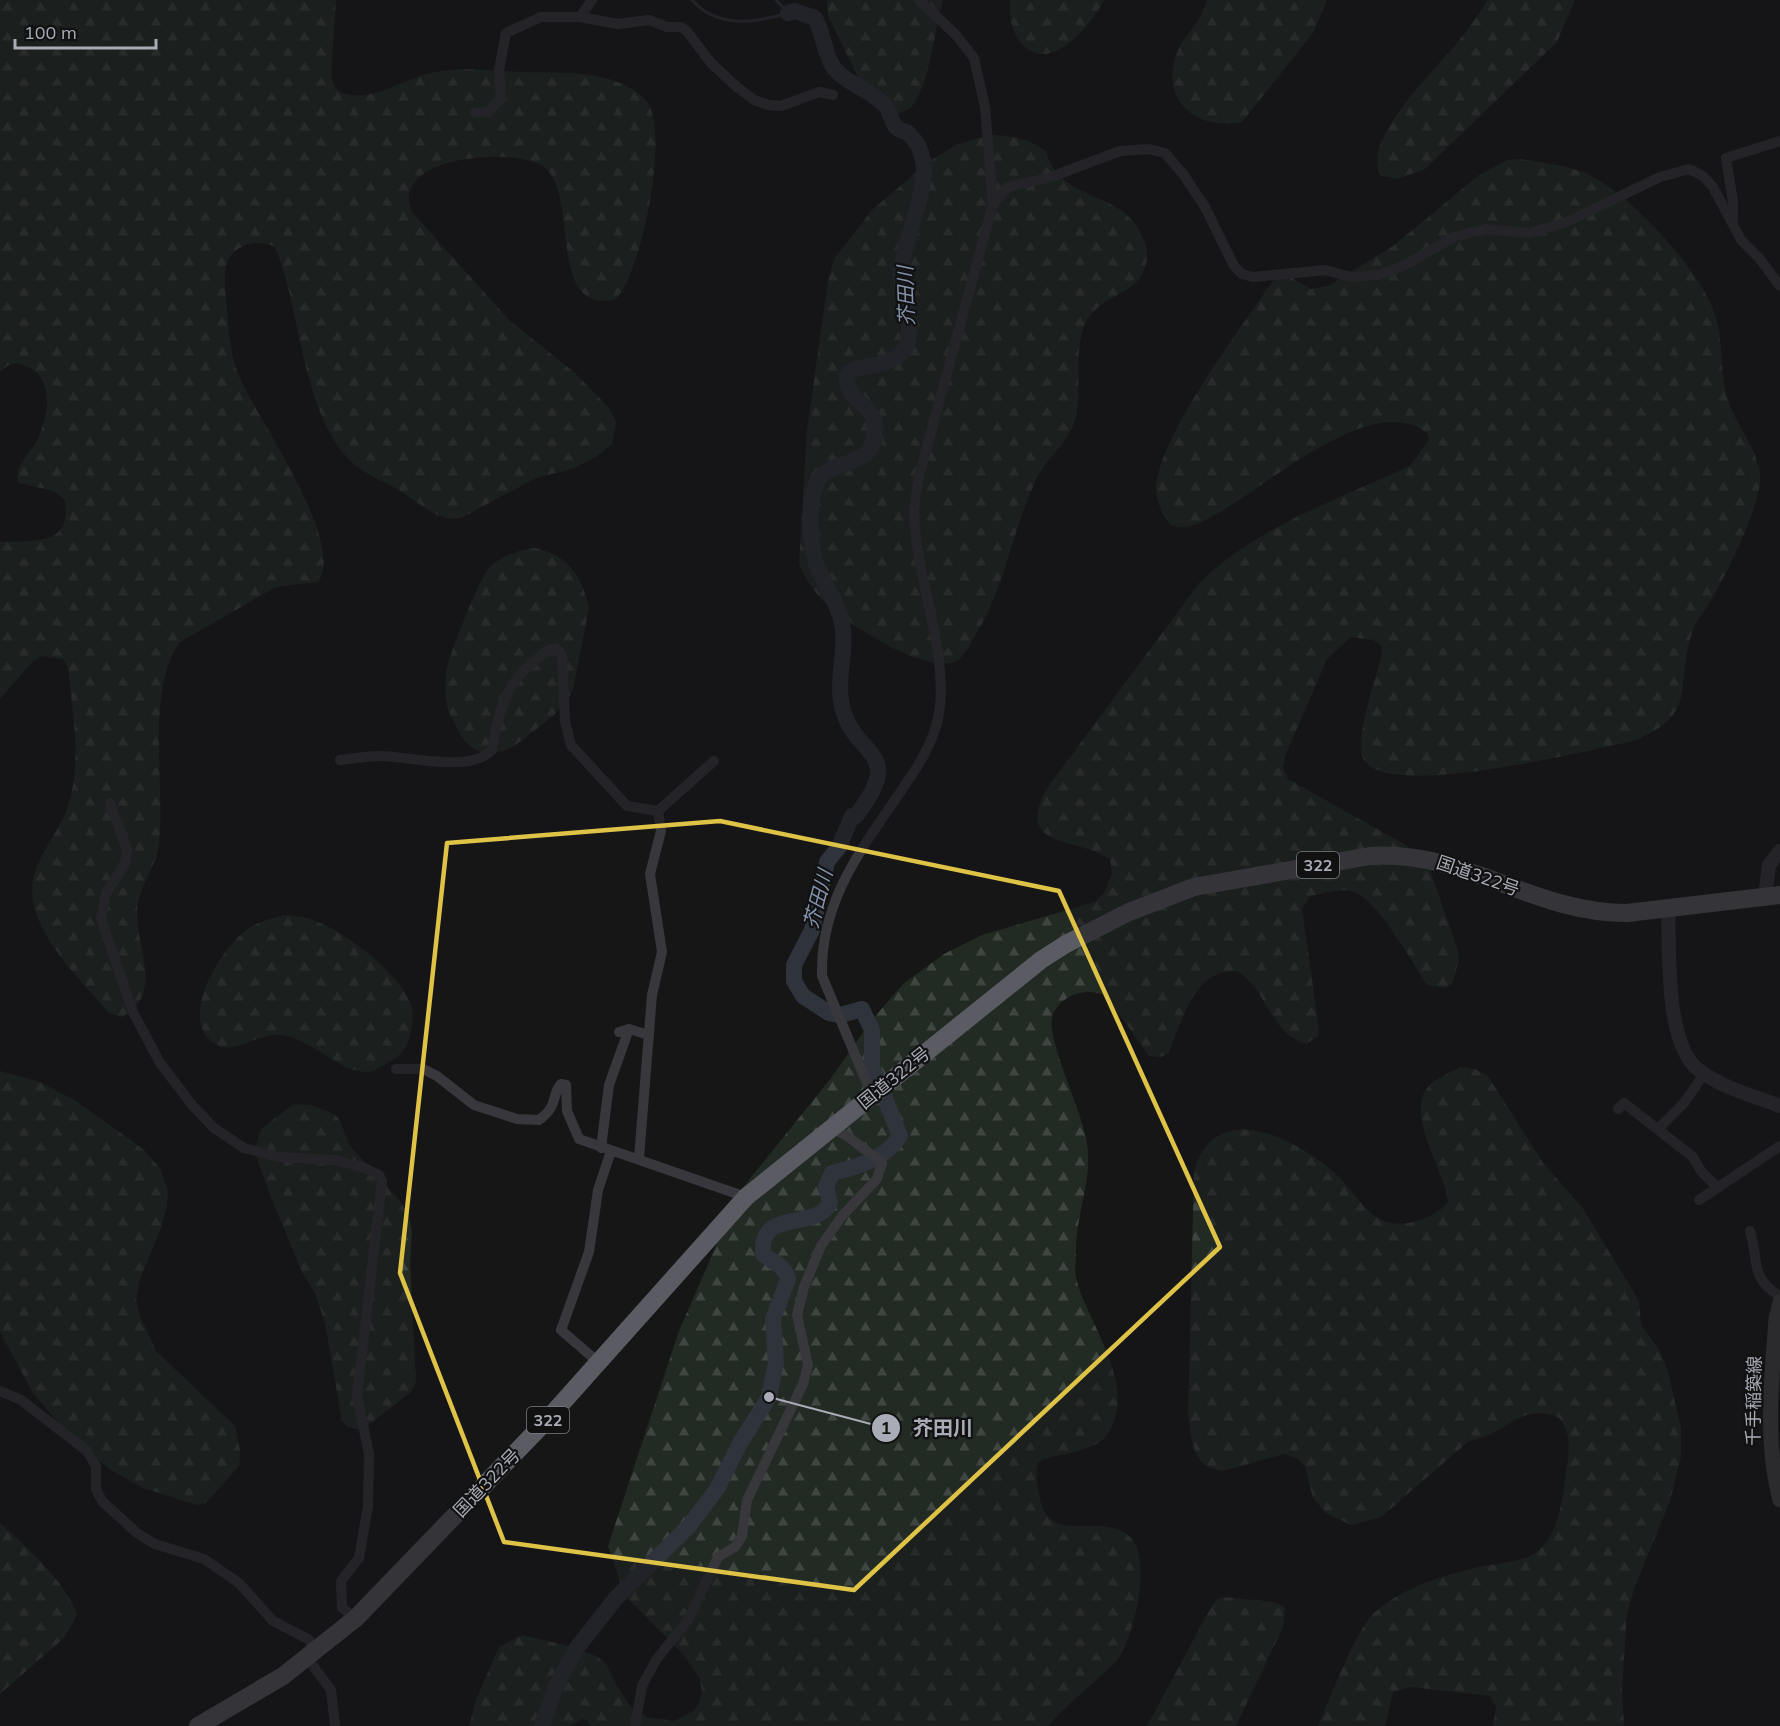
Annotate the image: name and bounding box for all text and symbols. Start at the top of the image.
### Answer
scale bar [15,12,156,50]
text: 100 m [24,21,77,44]
water label: 芥田川 [892,264,919,326]
street label: 国道322号 [1434,851,1523,900]
road number: 322 [1297,852,1339,878]
water label: 芥田川 [798,865,838,931]
street label: 国道322号 [853,1041,934,1114]
street label: 千手稲築線 [1741,1356,1766,1446]
road number: 322 [527,1407,569,1433]
callout: 芥田川 [871,1409,985,1447]
text: 芥田川 [913,1415,973,1440]
text: 1 [881,1416,891,1439]
street label: 国道322号 [448,1444,525,1522]

